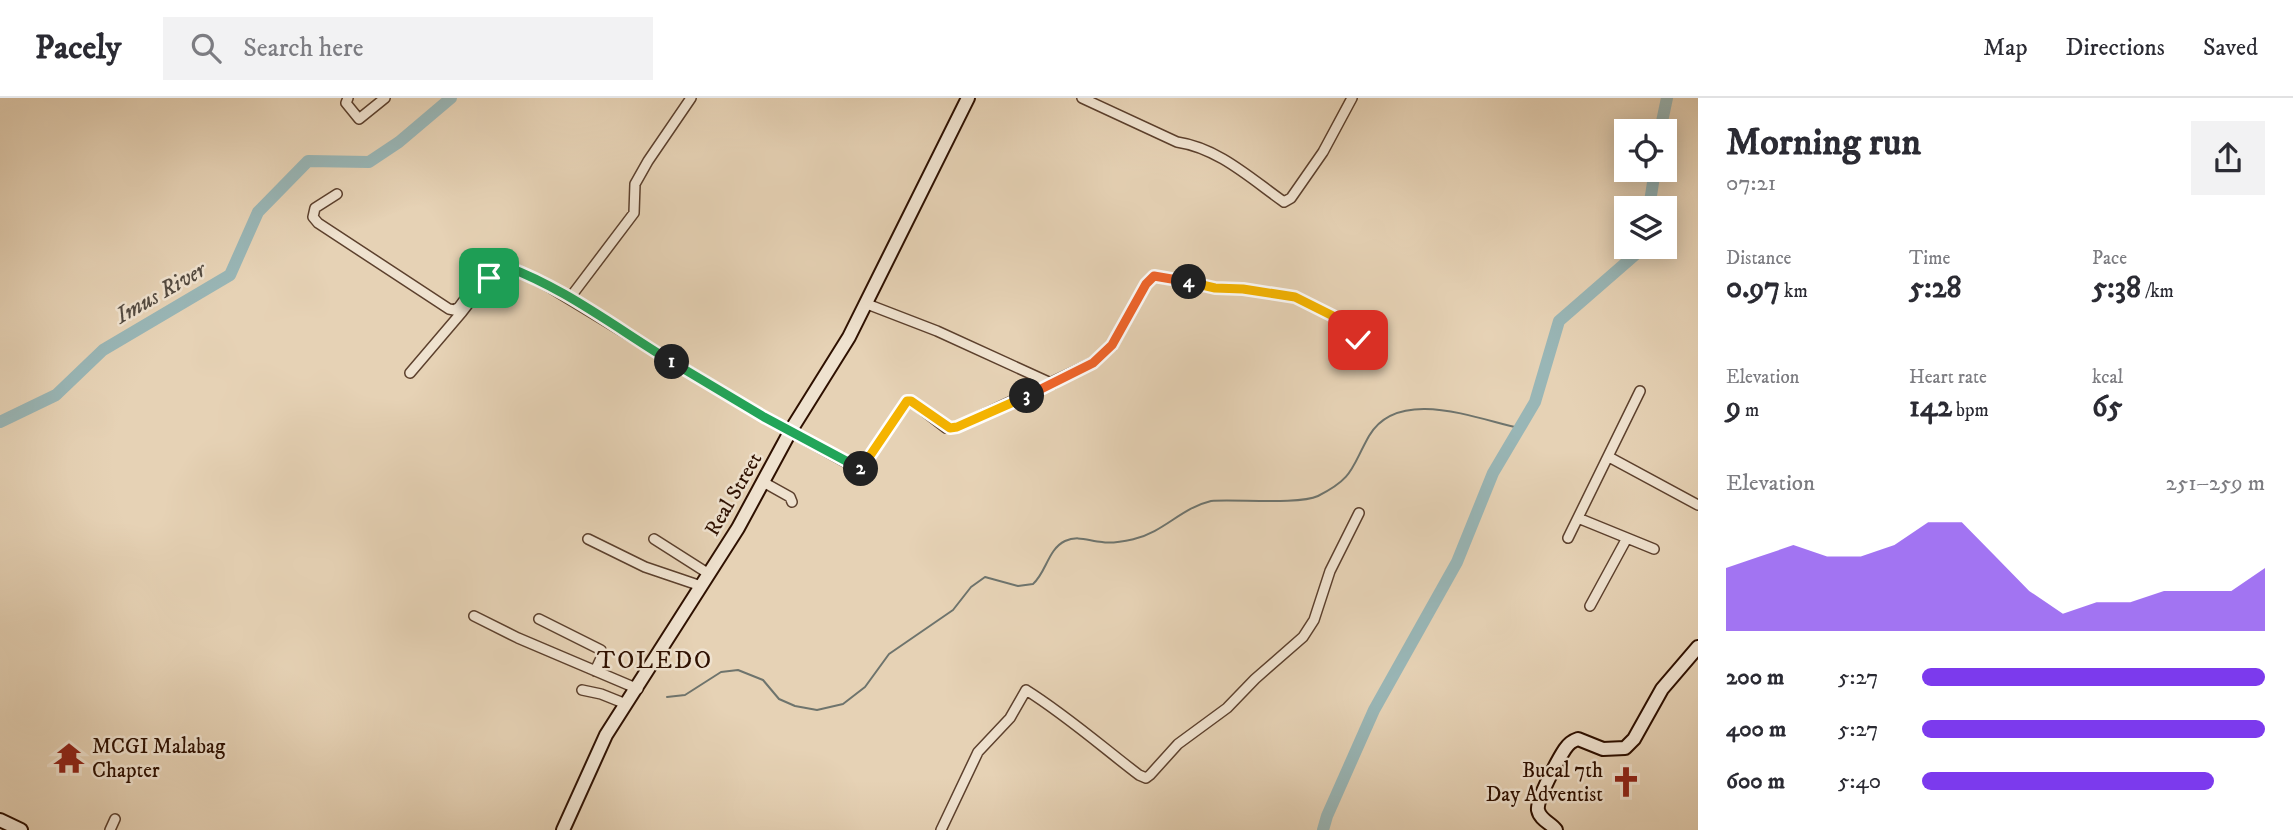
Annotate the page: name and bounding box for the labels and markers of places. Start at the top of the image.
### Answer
pin [459,248,519,308]
pin: 4 [1172,264,1206,300]
pin [1328,310,1388,370]
pin: 1 [654,344,690,380]
pin: 3 [1010,378,1044,414]
pin: 2 [844,452,878,486]
place label: MCGI Malabag Chapter [92,734,226,784]
temple icon: MCGI Malabag Chapter [52,741,86,775]
place label: Bucal 7th Day Adventist [1486,758,1603,808]
church icon: Bucal 7th Day Adventist [1609,765,1643,799]

